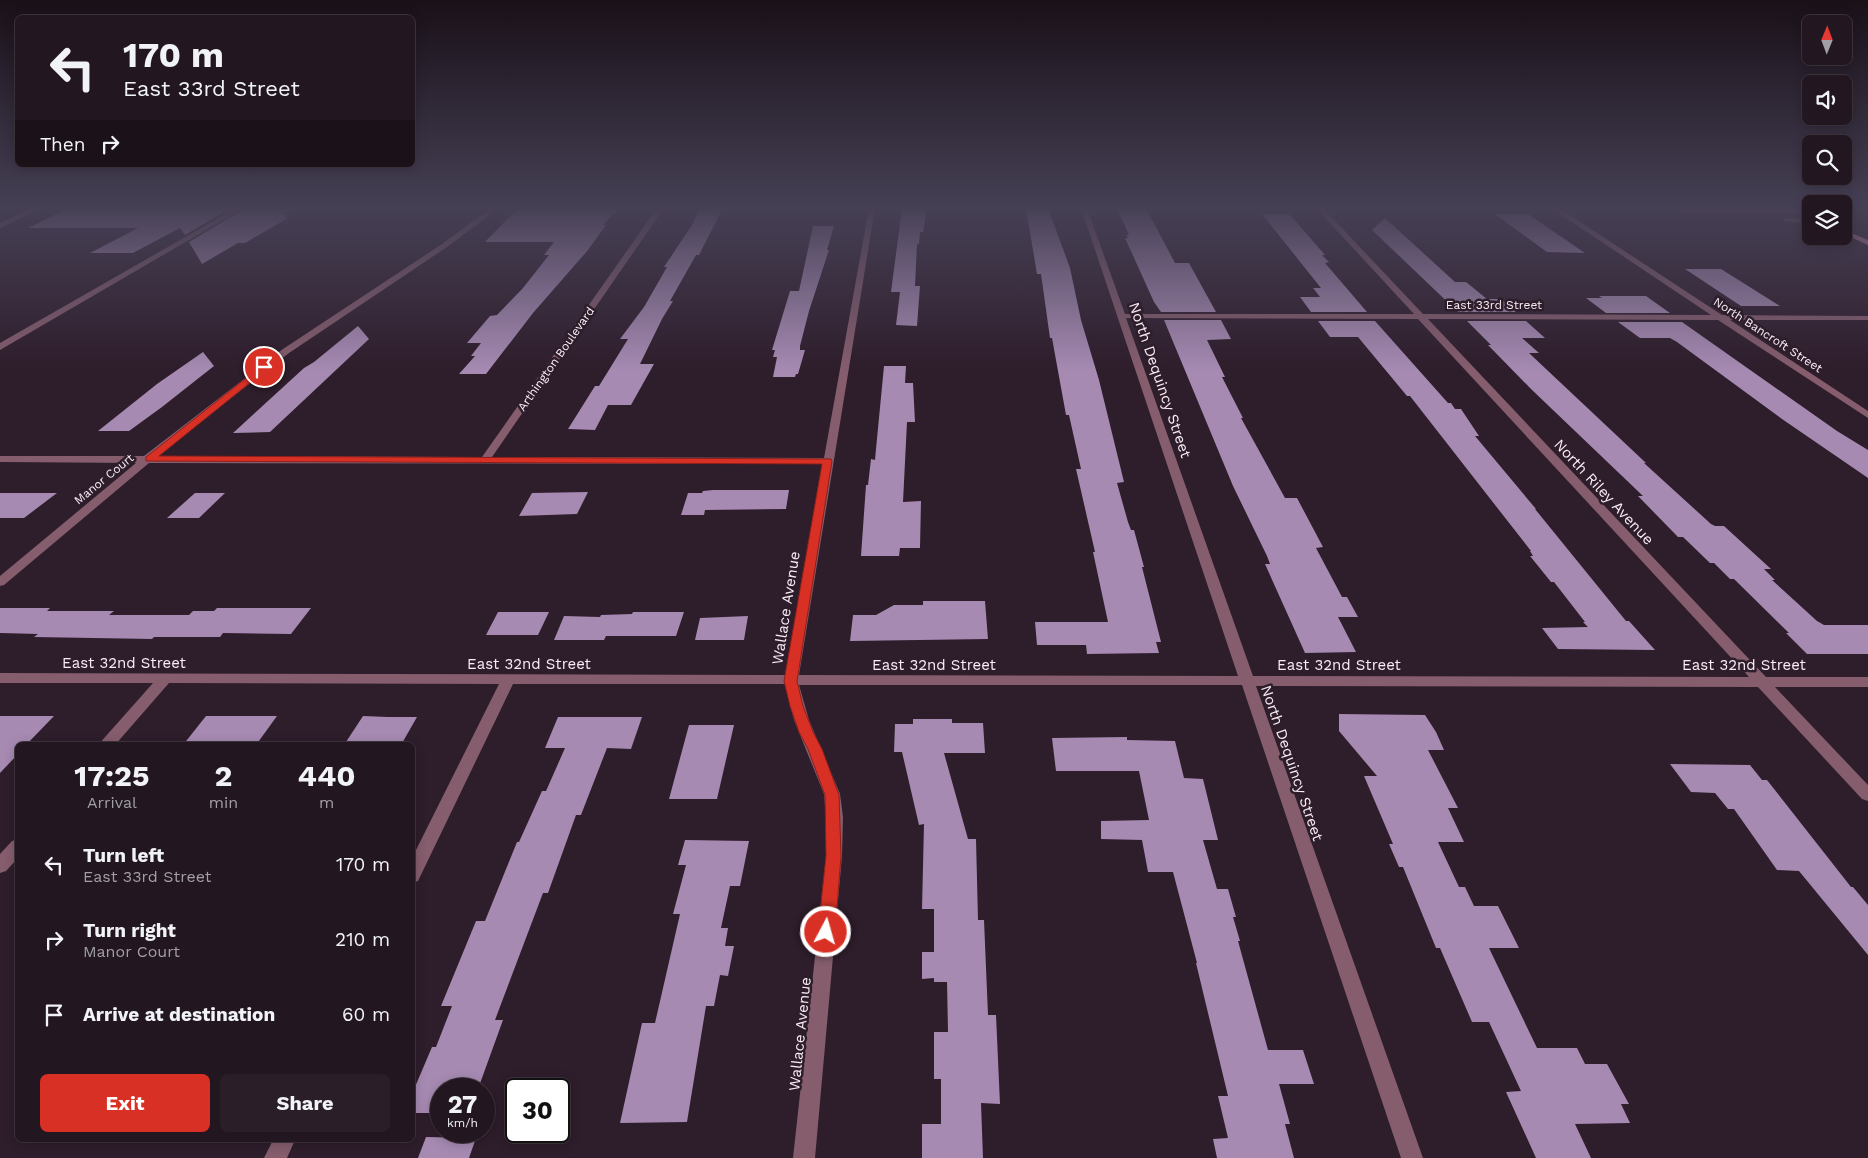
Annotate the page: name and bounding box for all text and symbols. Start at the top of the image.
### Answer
north arrow [1802,15,1852,65]
map controls [1802,15,1852,245]
text: 170 m [123,34,224,76]
icon: left [40,35,105,100]
button: sound [1802,75,1852,125]
text: East 33rd Street [123,76,300,101]
icon: right [96,130,124,158]
text: Then [40,133,86,156]
button: search [1802,135,1852,185]
button: layers [1802,195,1852,245]
street label: North Bancroft Street [1711,295,1825,375]
street label: East 33rd Street [1446,298,1542,312]
street label: North Dequincy Street [1125,300,1195,461]
street label: Arthington Boulevard [515,304,597,414]
pin [243,346,285,388]
icon: arrive [250,353,278,381]
street label: North Riley Avenue [1550,435,1658,549]
street label: Manor Court [71,451,137,507]
street label: Wallace Avenue [768,550,804,666]
street label: East 32nd Street [62,654,187,672]
street label: East 32nd Street [467,655,592,673]
street label: East 32nd Street [872,656,997,674]
street label: East 32nd Street [1277,656,1402,674]
street label: East 32nd Street [1682,656,1807,674]
street label: North Dequincy Street [1257,683,1327,844]
text: 17:25 [74,758,149,793]
text: 2 [215,758,232,793]
text: 440 [298,758,356,793]
text: Arrival [87,793,137,812]
text: min [209,793,238,812]
text: m [319,793,334,812]
text: Turn left [83,844,164,867]
icon: left [40,851,68,879]
text: 170 m [336,853,390,876]
text: East 33rd Street [83,867,211,886]
position arrow [799,905,851,957]
text: Turn right [83,919,176,942]
icon: right [40,926,68,954]
text: 210 m [335,928,390,951]
text: Manor Court [83,942,180,961]
street label: Wallace Avenue [785,976,815,1092]
icon: arrive [40,1001,68,1029]
text: Arrive at destination [83,1003,275,1026]
text: 60 m [342,1003,390,1026]
button: Exit [40,1074,210,1132]
button: Share [220,1074,390,1132]
speed limit sign: 30 [505,1078,570,1143]
text: 27 [448,1090,477,1119]
text: km/h [447,1116,478,1130]

